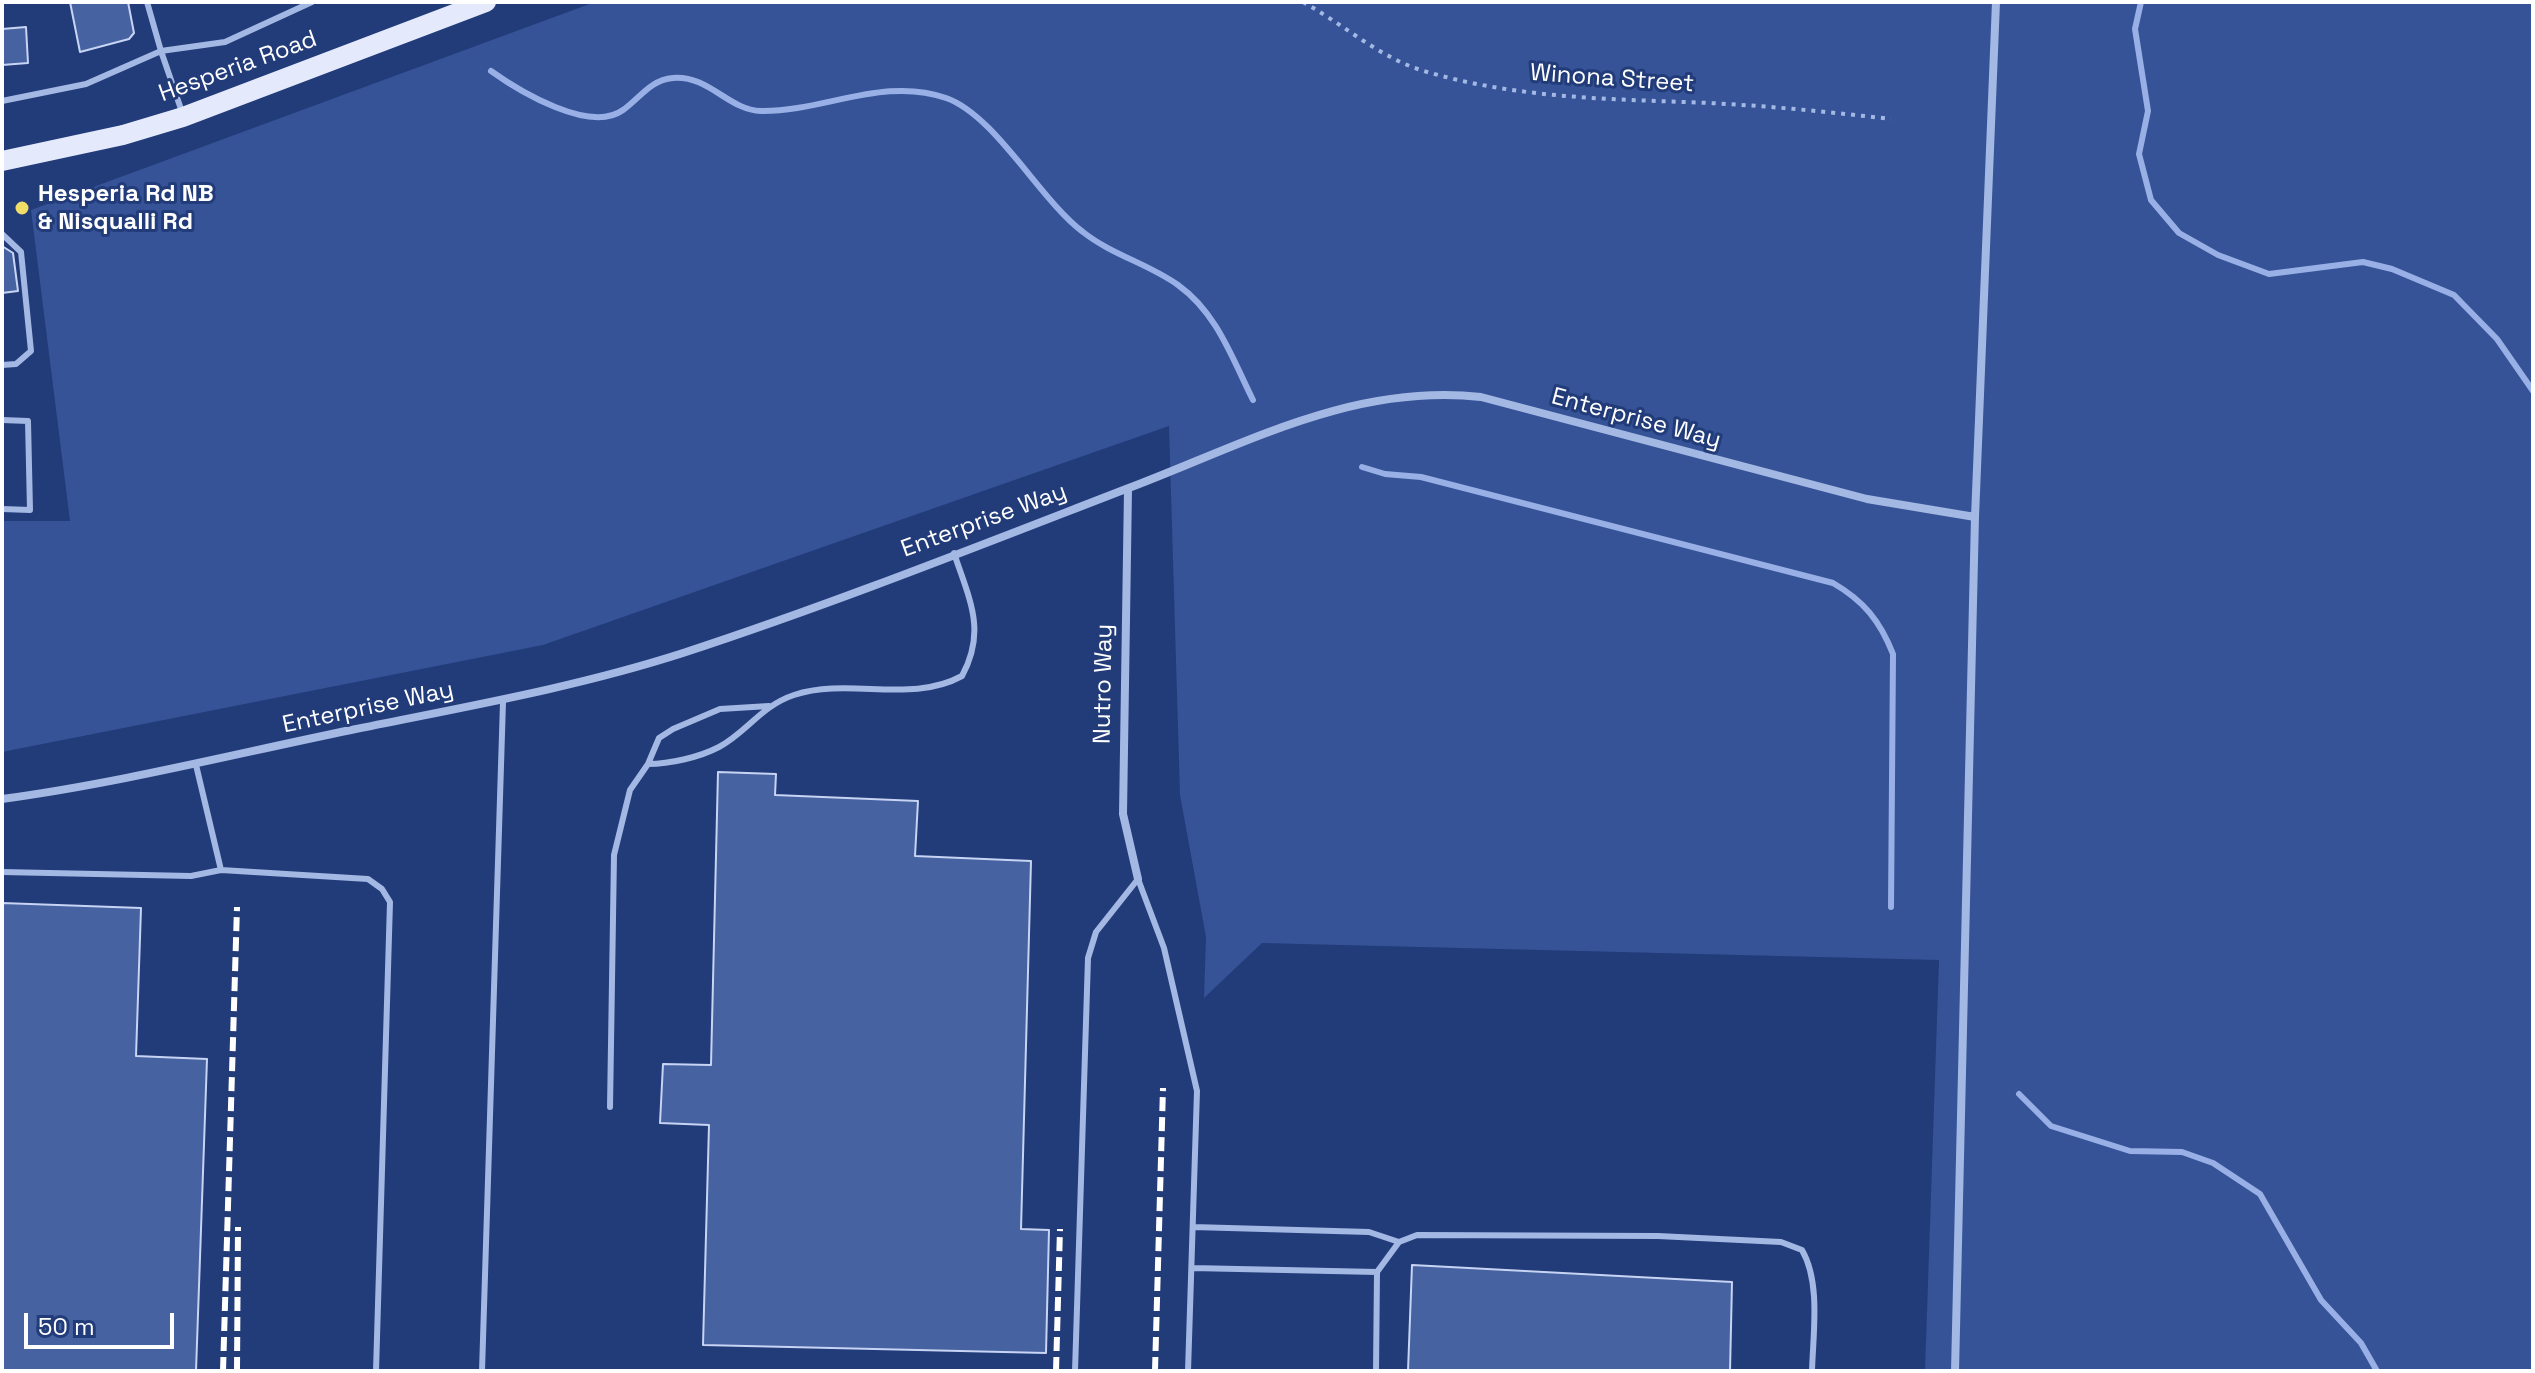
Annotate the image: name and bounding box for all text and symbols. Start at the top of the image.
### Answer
street label: Hesperia Road [155,25,321,109]
street label: Winona Street [1529,59,1695,99]
place label: Hesperia Rd NB & Nisqualli Rd [38,180,214,236]
marker: Hesperia Rd NB & Nisqualli Rd [13,199,31,217]
street label: Enterprise Way [1548,383,1724,455]
street label: Enterprise Way [897,478,1071,564]
street label: Nutro Way [1089,624,1119,744]
street label: Enterprise Way [280,676,456,740]
scale bar [28,1297,178,1347]
text: 50 m [38,1311,95,1342]

